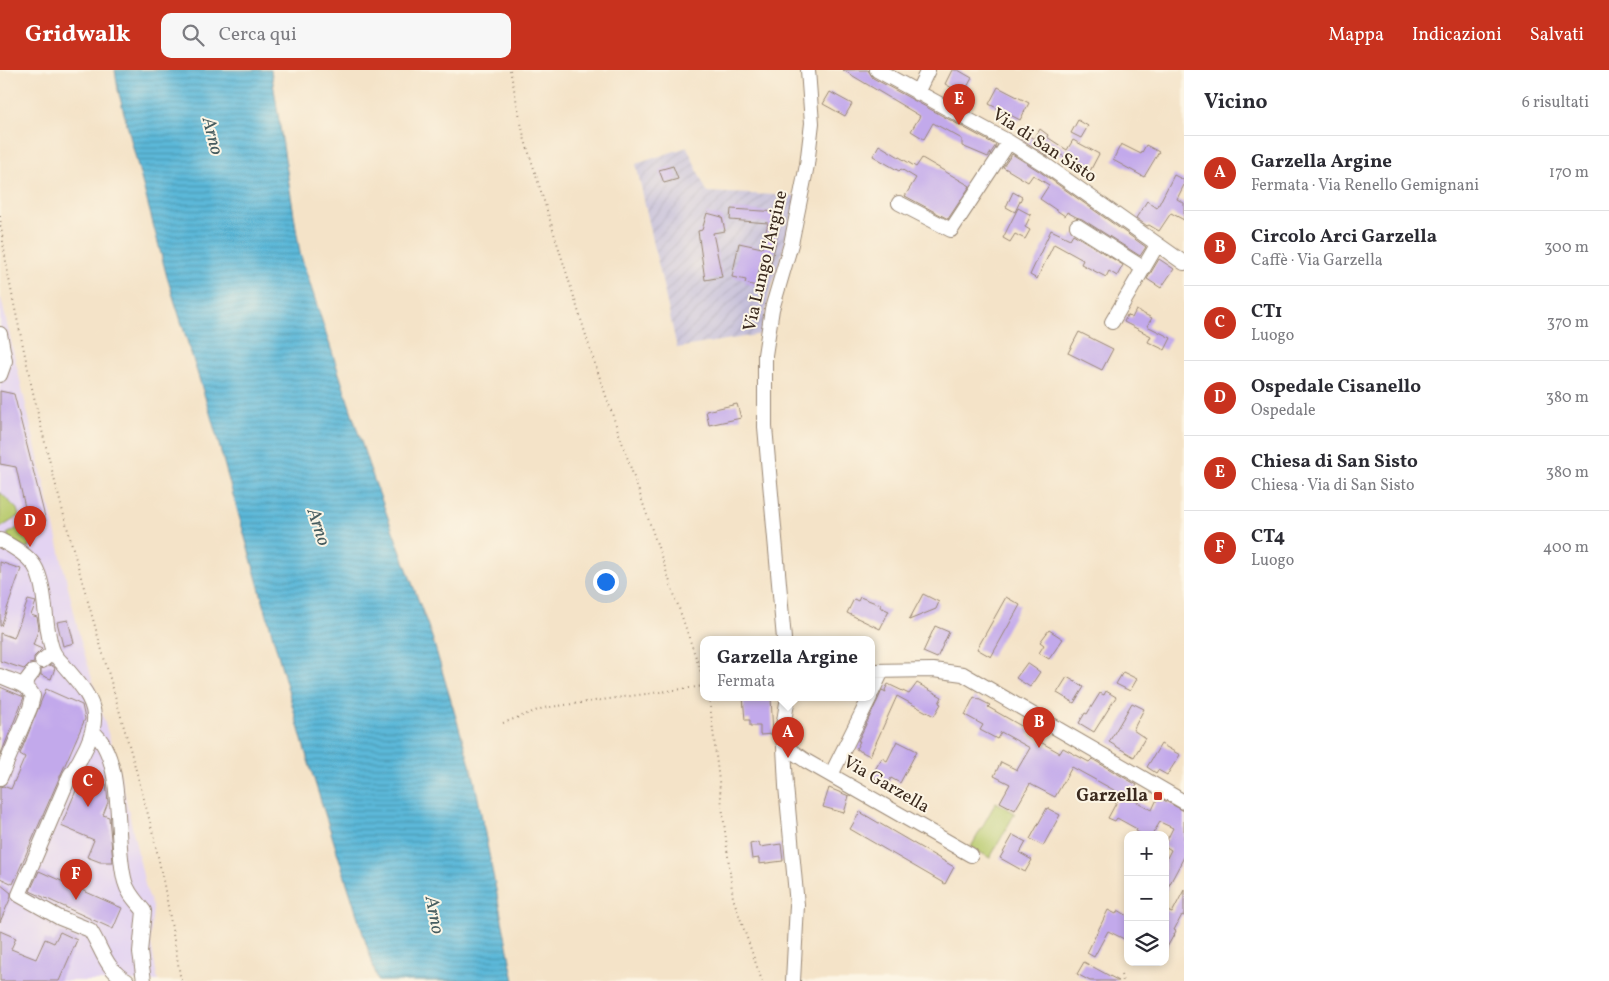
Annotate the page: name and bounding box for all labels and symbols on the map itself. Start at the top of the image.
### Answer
pin: E [943,84,975,125]
street label: Via di San Sisto [987,103,1101,189]
water label: Arno [195,113,229,158]
street label: Via Lungo l'Argine [738,188,794,334]
water label: Arno [299,504,336,549]
pin: D [14,506,46,547]
your location [593,569,619,595]
pin: B [1023,707,1055,748]
pin: A [772,717,804,758]
street label: Via Garzella [838,750,934,820]
pin: C [72,766,104,807]
place label: Garzella [1076,784,1148,809]
marker: Garzella [1152,790,1164,802]
pin: F [60,859,92,900]
water label: Arno [417,893,450,937]

